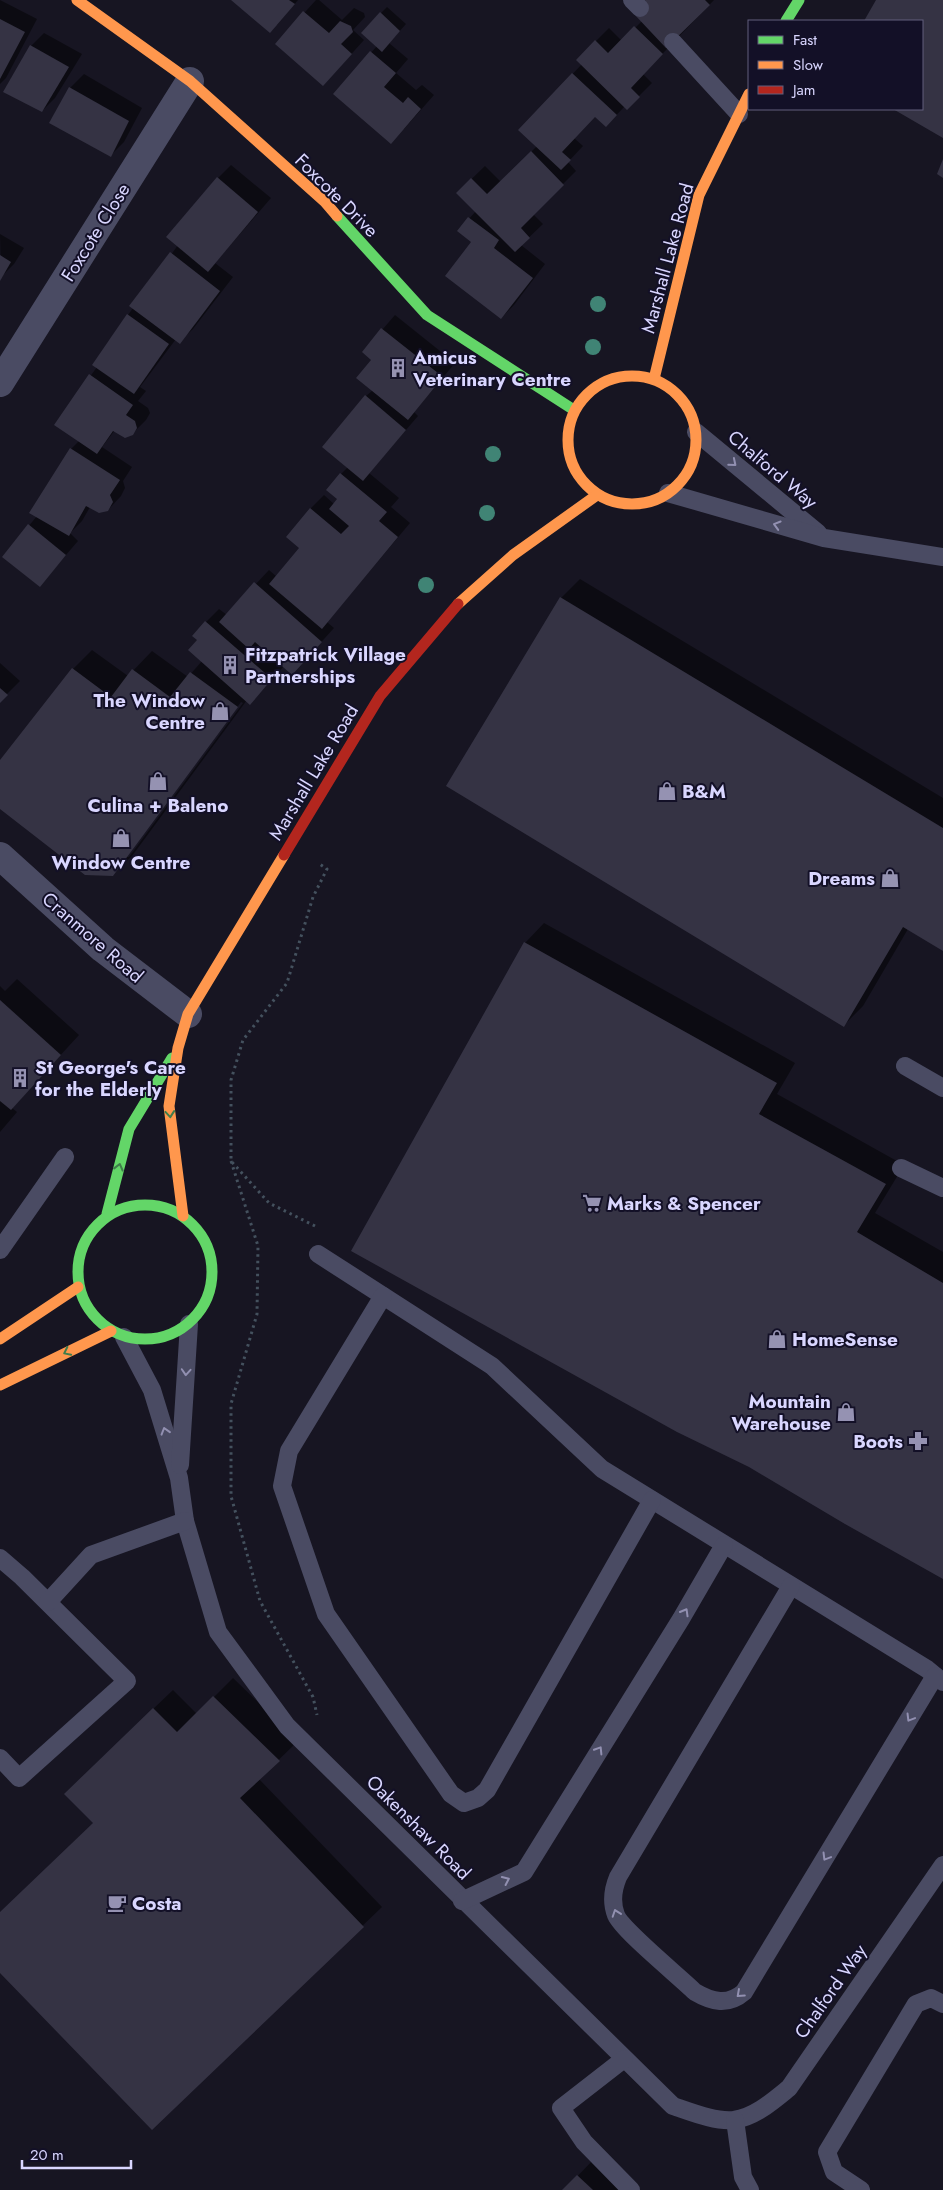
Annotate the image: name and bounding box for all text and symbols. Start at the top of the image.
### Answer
legend [748,20,923,110]
text: Fast [793,29,817,51]
text: Slow [793,54,824,76]
text: Jam [791,79,816,101]
street label: Foxcote Drive [289,147,385,243]
street label: Foxcote Close [54,178,137,287]
street label: Marshall Lake Road [634,180,701,336]
place label: Amicus Veterinary Centre [412,344,571,393]
building icon: Amicus Veterinary Centre [387,357,409,379]
street label: Chalford Way [722,424,824,515]
one-way arrow [727,457,736,465]
one-way arrow [774,520,782,530]
place label: Fitzpatrick Village Partnerships [245,641,406,690]
building icon: Fitzpatrick Village Partnerships [219,654,241,676]
place label: The Window Centre [93,687,206,736]
street label: Marshall Lake Road [262,699,365,845]
shop icon: The Window Centre [209,700,231,722]
shop icon: Culina + Baleno [147,770,169,792]
place label: B&M [682,778,726,805]
shop icon: B&M [656,780,678,802]
place label: Culina + Baleno [88,792,229,819]
shop icon: Window Centre [110,827,132,849]
place label: Window Centre [52,849,191,876]
place label: Dreams [808,865,875,892]
shop icon: Dreams [879,867,901,889]
street label: Cranmore Road [36,886,149,989]
place label: St George's Care for the Elderly [35,1054,186,1103]
building icon: St George's Care for the Elderly [9,1067,31,1089]
one-way arrow [164,1110,175,1118]
one-way arrow [114,1164,124,1172]
place label: Marks & Spencer [607,1190,761,1217]
supermarket icon: Marks & Spencer [581,1192,603,1214]
place label: HomeSense [792,1326,898,1353]
shop icon: HomeSense [766,1328,788,1350]
one-way arrow [63,1346,72,1356]
one-way arrow [180,1369,191,1377]
place label: Mountain Warehouse [732,1388,831,1437]
shop icon: Mountain Warehouse [835,1401,857,1423]
one-way arrow [160,1428,170,1436]
place label: Boots [853,1428,903,1455]
pharmacy icon: Boots [907,1430,929,1452]
one-way arrow [679,1608,689,1617]
one-way arrow [906,1712,916,1721]
one-way arrow [593,1746,603,1755]
street label: Oakenshaw Road [360,1769,477,1886]
one-way arrow [822,1851,832,1860]
one-way arrow [501,1876,510,1886]
place label: Costa [132,1890,181,1917]
cafe icon: Costa [106,1892,128,1914]
one-way arrow [612,1909,622,1917]
street label: Chalford Way [788,1938,873,2044]
one-way arrow [736,1988,745,1997]
scale bar [22,2138,131,2170]
text: 20 m [30,2144,64,2166]

